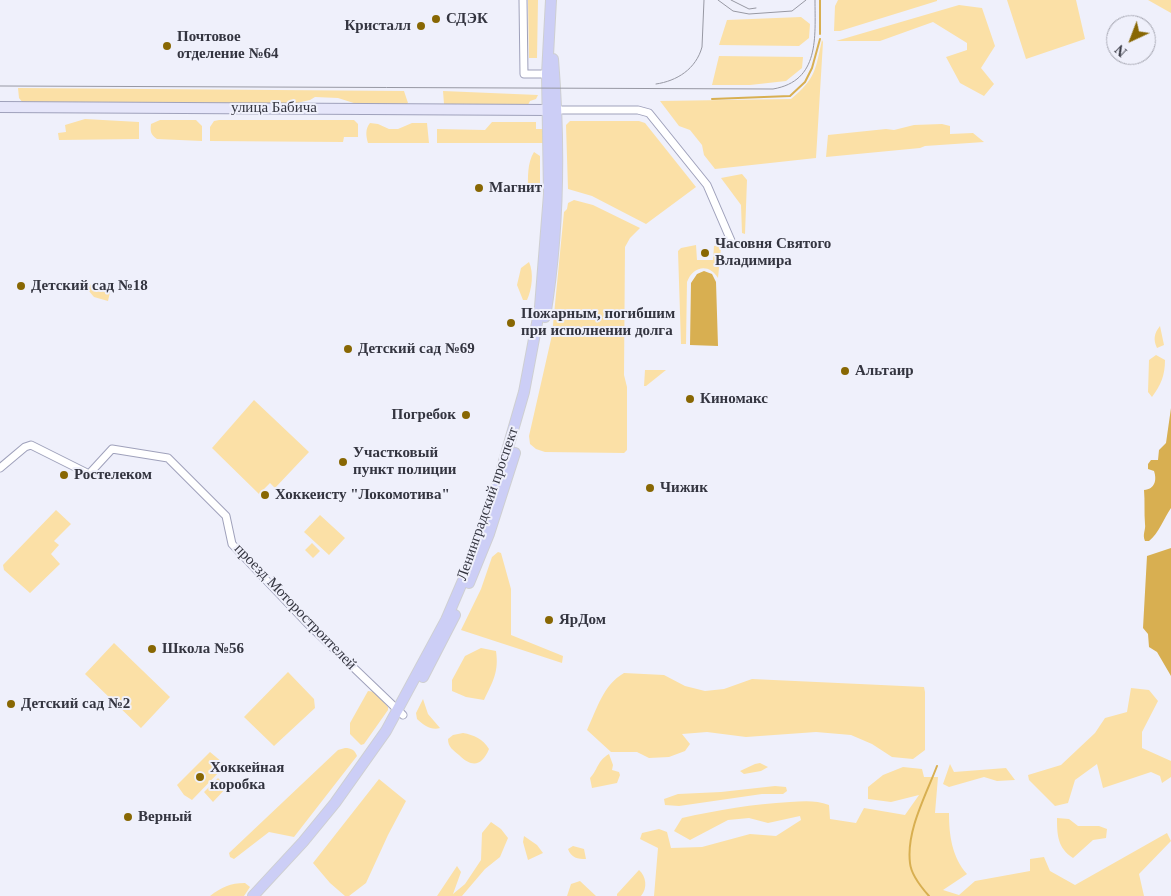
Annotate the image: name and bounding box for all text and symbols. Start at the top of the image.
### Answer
place label: СДЭК [446,10,488,28]
marker: СДЭК [430,13,442,25]
north arrow [1106,15,1156,65]
place label: Кристалл [344,17,411,35]
marker: Кристалл [415,20,427,32]
place label: Почтовое отделение №64 [177,28,279,63]
marker: Почтовое отделение №64 [161,40,173,52]
text: N [1112,42,1130,60]
street label: улица Бабича [231,99,317,117]
place label: Магнит [489,179,542,197]
marker: Магнит [473,182,485,194]
place label: Часовня Святого Владимира [715,235,831,270]
marker: Часовня Святого Владимира [699,247,711,259]
place label: Детский сад №18 [31,277,148,295]
marker: Детский сад №18 [15,280,27,292]
place label: Пожарным, погибшим при исполнении долга [521,305,675,340]
marker: Пожарным, погибшим при исполнении долга [505,317,517,329]
place label: Детский сад №69 [358,340,475,358]
marker: Детский сад №69 [342,343,354,355]
place label: Альтаир [855,362,914,380]
marker: Альтаир [839,365,851,377]
place label: Киномакс [700,390,768,408]
marker: Киномакс [684,393,696,405]
place label: Погребок [392,406,456,424]
marker: Погребок [460,409,472,421]
street label: Ленинградский проспект [453,425,523,583]
place label: Участковый пункт полиции [353,444,456,479]
marker: Участковый пункт полиции [337,456,349,468]
place label: Ростелеком [74,466,152,484]
marker: Ростелеком [58,469,70,481]
place label: Чижик [660,479,708,497]
marker: Чижик [644,482,656,494]
place label: Хоккеисту "Локомотива" [275,486,450,504]
marker: Хоккеисту "Локомотива" [259,489,271,501]
street label: проезд Моторостроителей [230,540,360,674]
place label: ЯрДом [559,611,606,629]
marker: ЯрДом [543,614,555,626]
place label: Школа №56 [162,640,244,658]
marker: Школа №56 [146,643,158,655]
place label: Детский сад №2 [21,695,130,713]
marker: Детский сад №2 [5,698,17,710]
place label: Хоккейная коробка [210,759,284,794]
marker: Хоккейная коробка [194,771,206,783]
place label: Верный [138,808,192,826]
marker: Верный [122,811,134,823]

